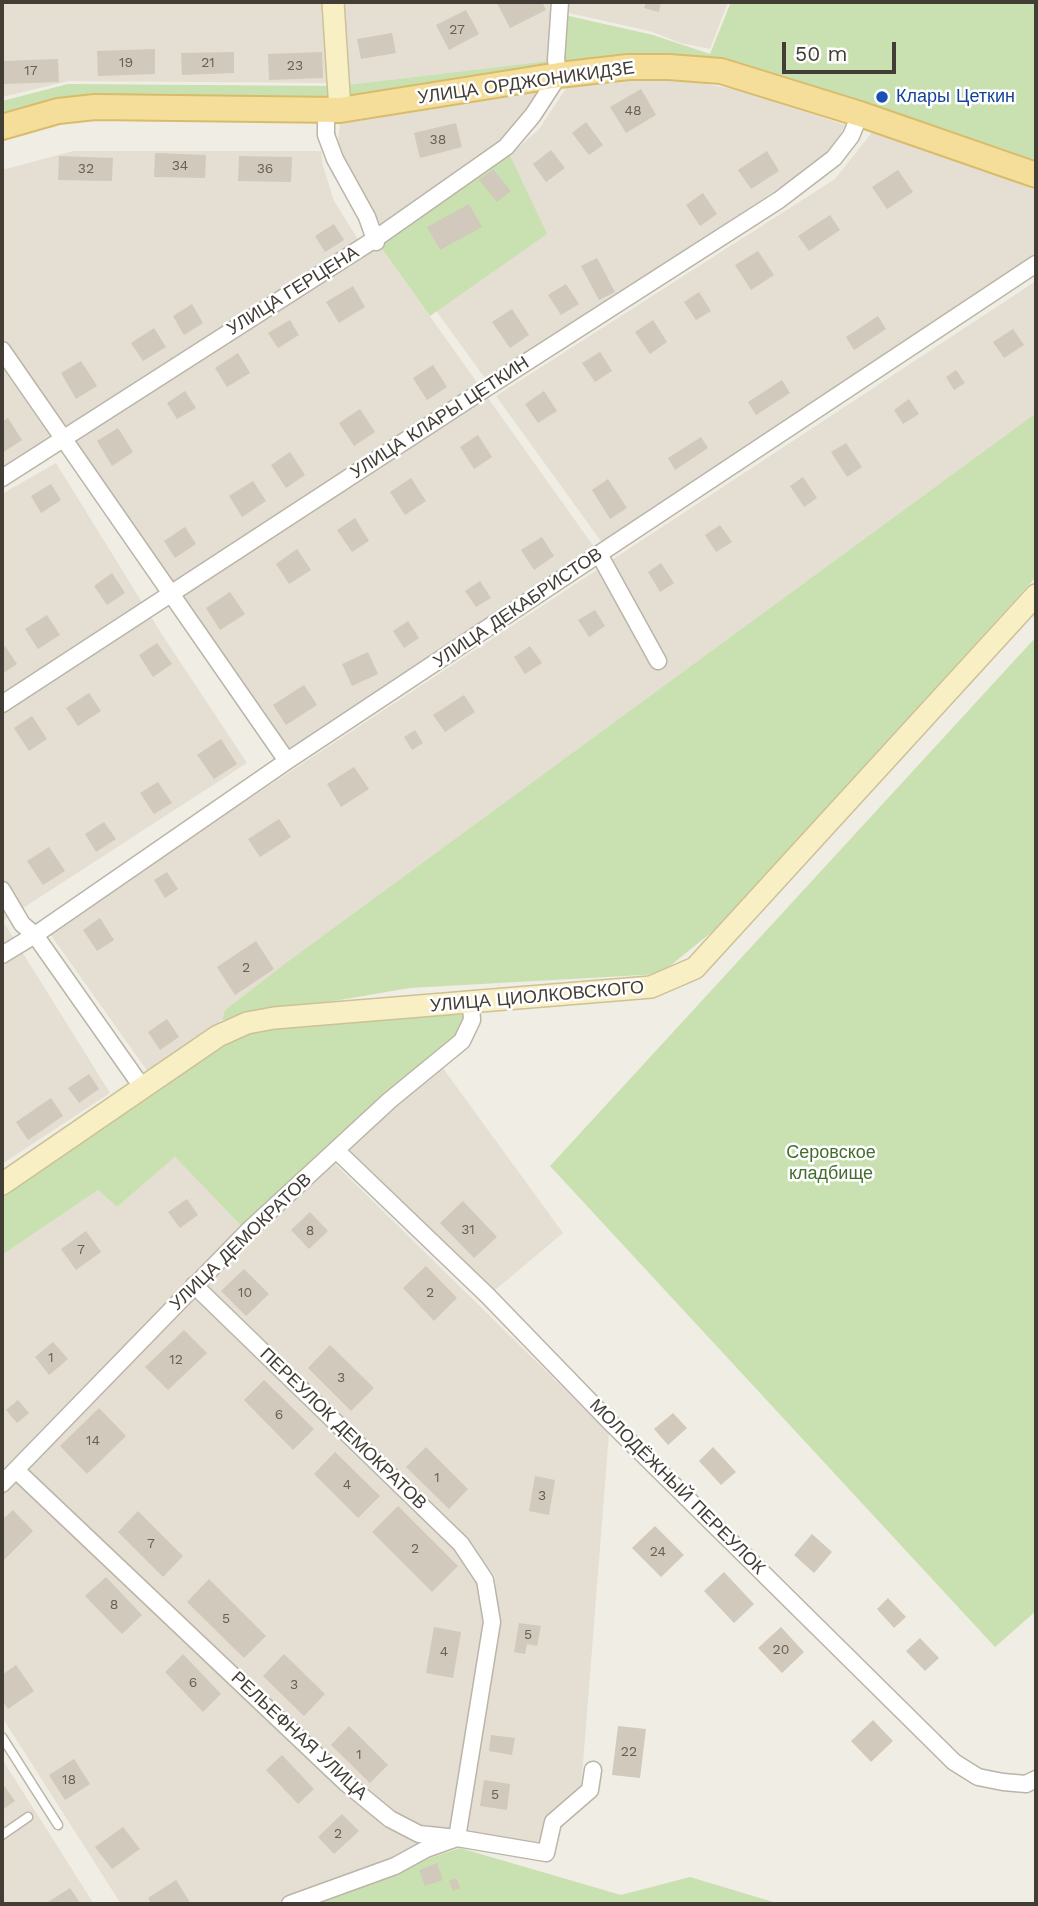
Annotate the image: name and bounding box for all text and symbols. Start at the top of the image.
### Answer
house number: 27 [449,22,465,38]
scale bar [786,28,900,72]
text: 50 m [795,41,847,66]
house number: 19 [119,55,133,71]
house number: 21 [201,55,215,71]
street label: УЛИЦА ОРДЖОНИКИДЗЕ [416,57,636,109]
house number: 23 [287,58,303,74]
house number: 17 [24,63,38,79]
place label: Клары Цеткин [896,86,1015,108]
marker: Клары Цеткин [874,89,890,105]
house number: 48 [624,103,642,119]
house number: 38 [430,132,446,148]
house number: 34 [172,158,188,174]
house number: 32 [78,161,94,177]
house number: 36 [257,161,273,177]
street label: УЛИЦА ГЕРЦЕНА [223,242,363,340]
street label: УЛИЦА КЛАРЫ ЦЕТКИН [347,352,533,484]
street label: УЛИЦА ДЕКАБРИСТОВ [429,543,607,673]
house number: 2 [242,960,250,976]
street label: УЛИЦА ЦИОЛКОВСКОГО [429,977,645,1017]
park label: Серовское кладбище [786,1142,876,1184]
street label: УЛИЦА ДЕМОКРАТОВ [166,1169,316,1315]
house number: 31 [461,1222,475,1238]
house number: 8 [306,1223,314,1239]
house number: 7 [77,1242,85,1258]
house number: 10 [238,1285,252,1301]
house number: 2 [426,1285,434,1301]
street label: ПЕРЕУЛОК ДЕМОКРАТОВ [255,1344,431,1514]
house number: 1 [48,1350,54,1366]
house number: 12 [169,1352,183,1368]
house number: 3 [337,1370,345,1386]
street label: МОЛОДЁЖНЫЙ ПЕРЕУЛОК [585,1395,769,1579]
house number: 6 [275,1407,283,1423]
house number: 14 [86,1433,100,1449]
house number: 1 [434,1470,440,1486]
house number: 4 [343,1477,351,1493]
house number: 3 [538,1488,546,1504]
house number: 7 [147,1536,155,1552]
house number: 2 [411,1541,419,1557]
house number: 24 [650,1544,666,1560]
house number: 8 [110,1597,118,1613]
house number: 5 [222,1611,230,1627]
house number: 5 [524,1627,532,1643]
house number: 20 [773,1642,789,1658]
house number: 4 [440,1644,448,1660]
street label: РЕЛЬЕФНАЯ УЛИЦА [226,1667,372,1805]
house number: 6 [189,1675,197,1691]
house number: 3 [290,1677,298,1693]
house number: 22 [621,1744,637,1760]
house number: 1 [356,1747,362,1763]
house number: 18 [62,1772,76,1788]
house number: 5 [491,1787,499,1803]
house number: 2 [334,1826,342,1842]

